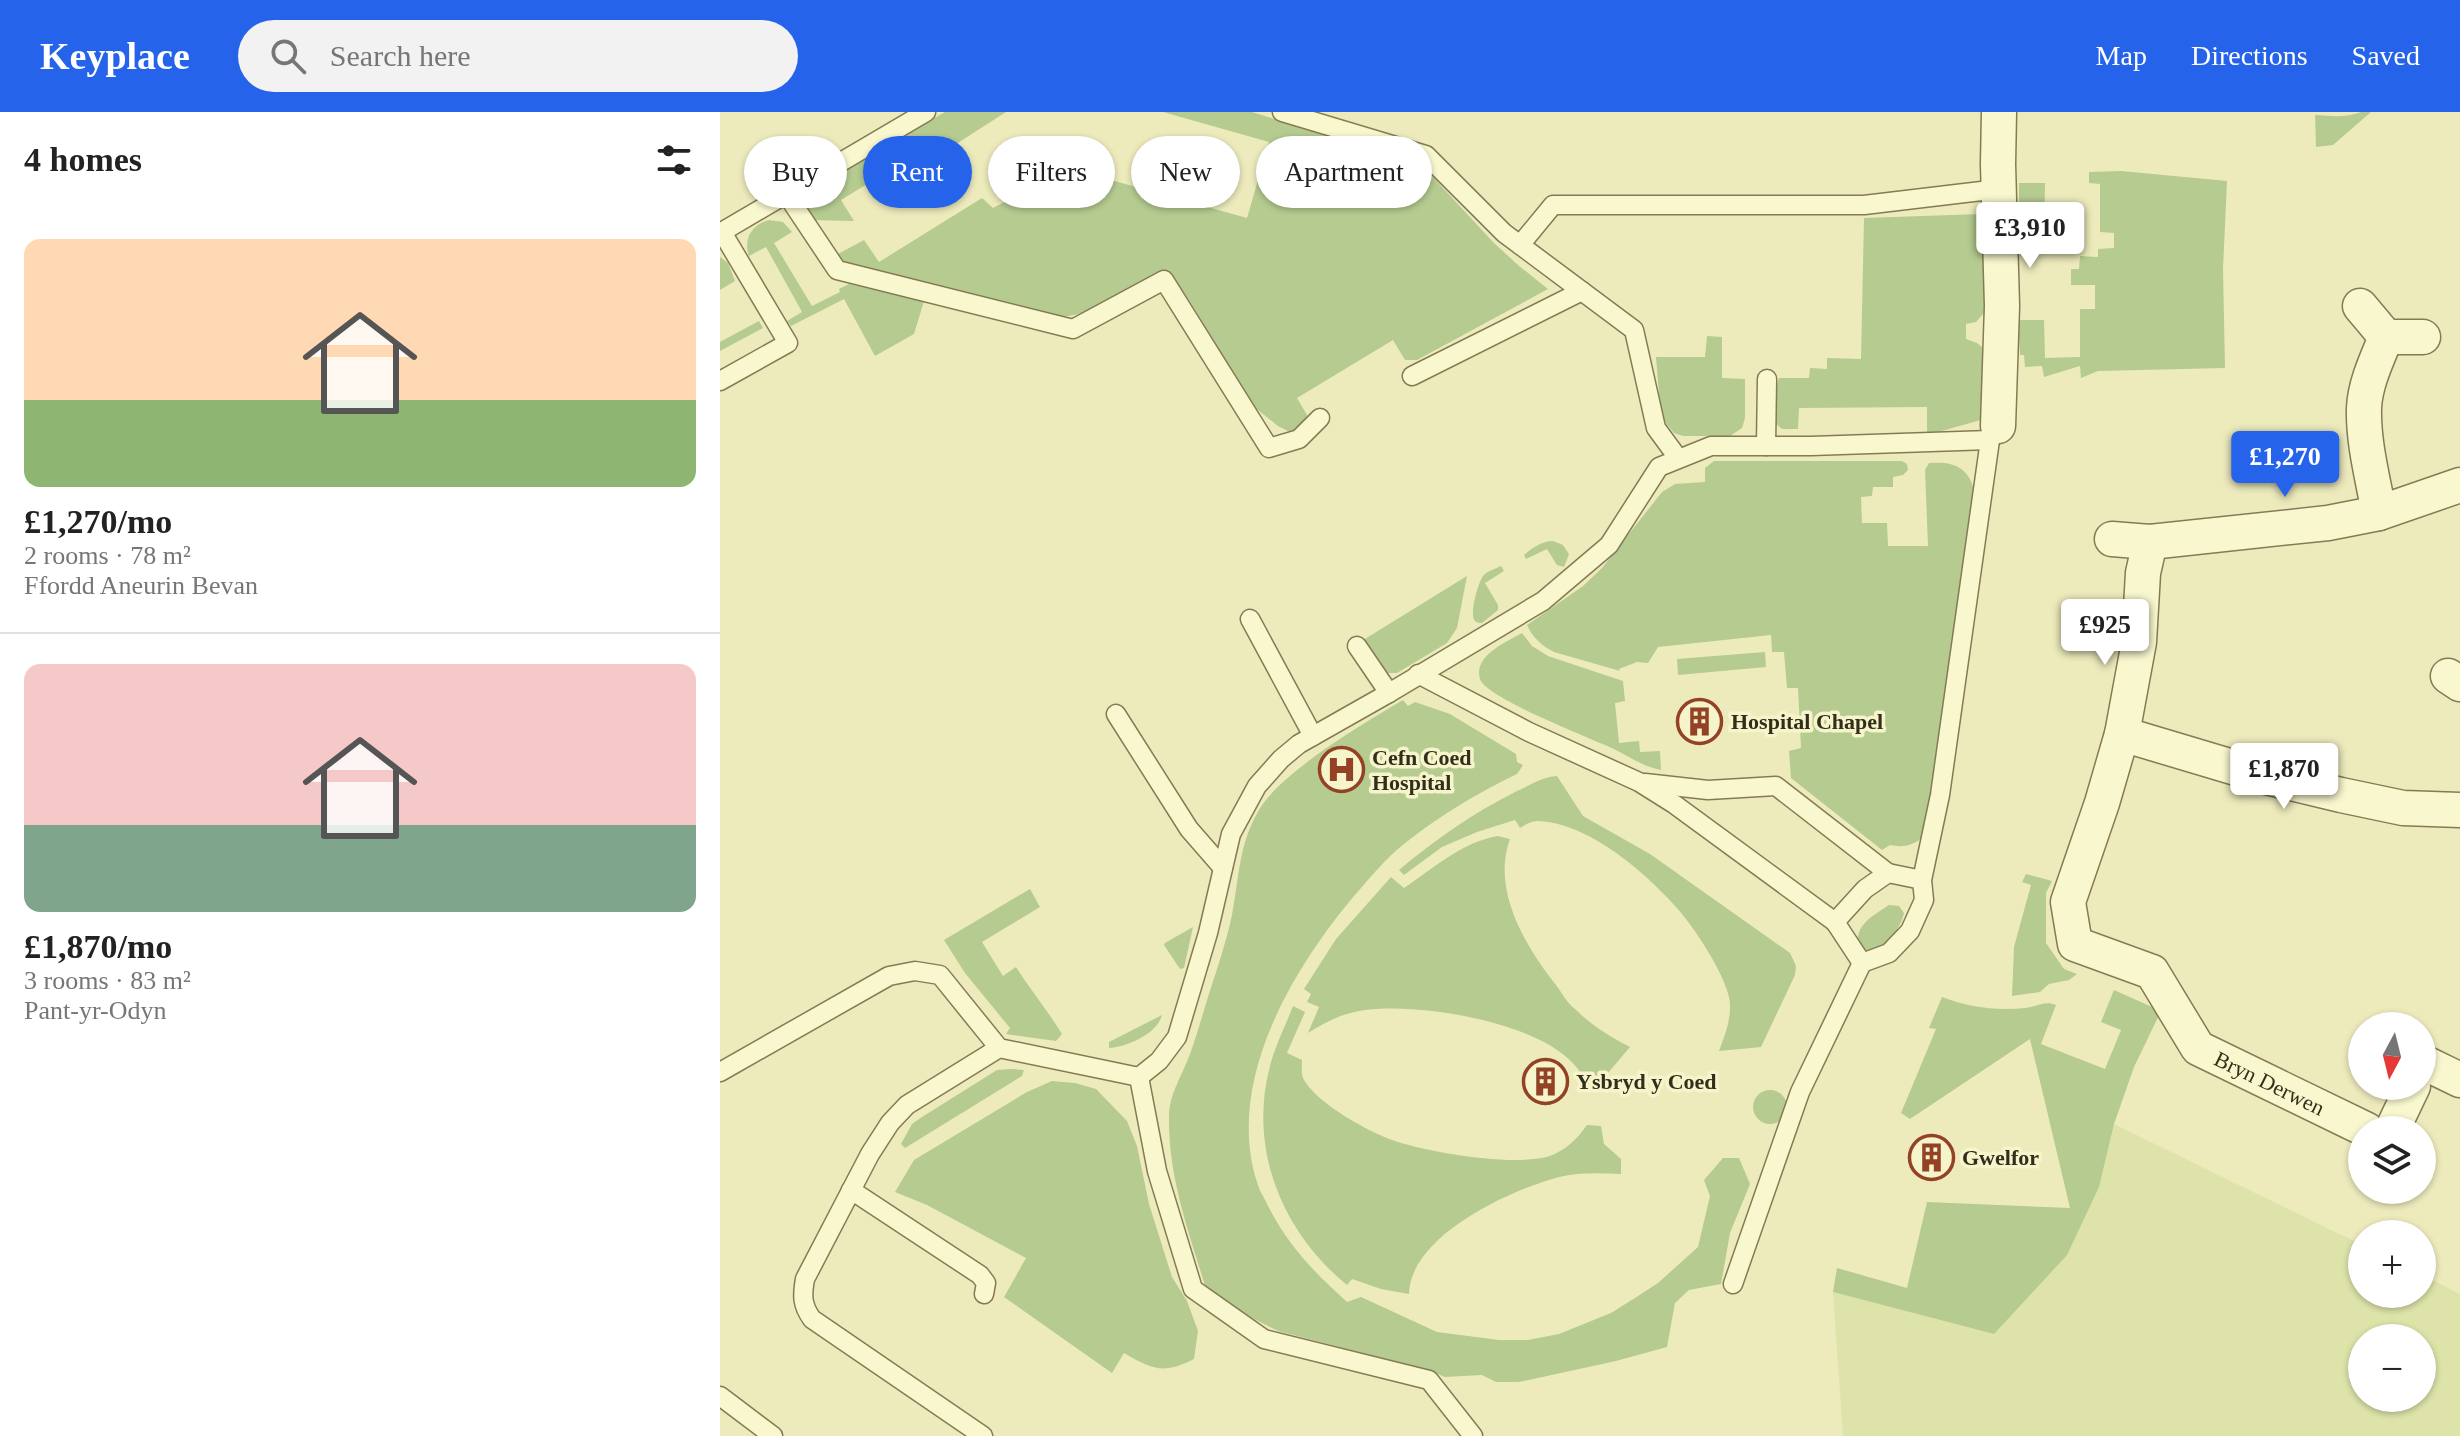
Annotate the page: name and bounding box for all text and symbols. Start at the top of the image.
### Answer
search box [238,20,798,92]
icon: search [266,34,310,78]
text: Keyplace [40,35,190,77]
text: Search here [330,39,471,72]
text: Map [2096,40,2147,71]
text: Directions [2191,40,2308,71]
text: Saved [2352,40,2420,71]
chip: Buy [744,136,847,208]
chip: Rent [863,136,972,208]
chip: Filters [988,136,1115,208]
chip: New [1131,136,1240,208]
chip: Apartment [1256,136,1432,208]
icon: filters [652,138,696,182]
text: 4 homes [24,141,142,178]
pin: £3,910 [1965,202,2095,270]
text: £3,910 [1994,213,2066,242]
icon: home [288,291,432,435]
pin: £1,270 [2220,431,2350,499]
text: £1,270 [2249,442,2321,471]
text: £1,270/mo [24,503,172,540]
text: 2 rooms · 78 m² [24,541,191,570]
text: Ffordd Aneurin Bevan [24,571,258,600]
pin: £925 [2058,599,2152,667]
text: £925 [2079,610,2131,639]
building icon: Hospital Chapel [1676,697,1724,745]
place label: Hospital Chapel [1731,709,1883,734]
icon: home [288,716,432,860]
pin: £1,870 [2219,743,2349,811]
place label: Cefn Coed Hospital [1372,745,1472,795]
hospital icon: Cefn Coed Hospital [1317,746,1365,794]
text: £1,870 [2248,754,2320,783]
text: £1,870/mo [24,928,172,965]
text: 3 rooms · 83 m² [24,966,191,995]
text: Pant-yr-Odyn [24,996,166,1025]
north arrow [2348,1012,2436,1100]
map controls [2348,1012,2436,1412]
street label: Bryn Derwen [2210,1046,2329,1120]
building icon: Ysbryd y Coed [1521,1057,1569,1105]
place label: Ysbryd y Coed [1576,1069,1717,1094]
button: layers [2348,1116,2436,1204]
building icon: Gwelfor [1907,1133,1955,1181]
place label: Gwelfor [1962,1145,2039,1170]
button: + [2348,1220,2436,1308]
button: − [2348,1324,2436,1412]

